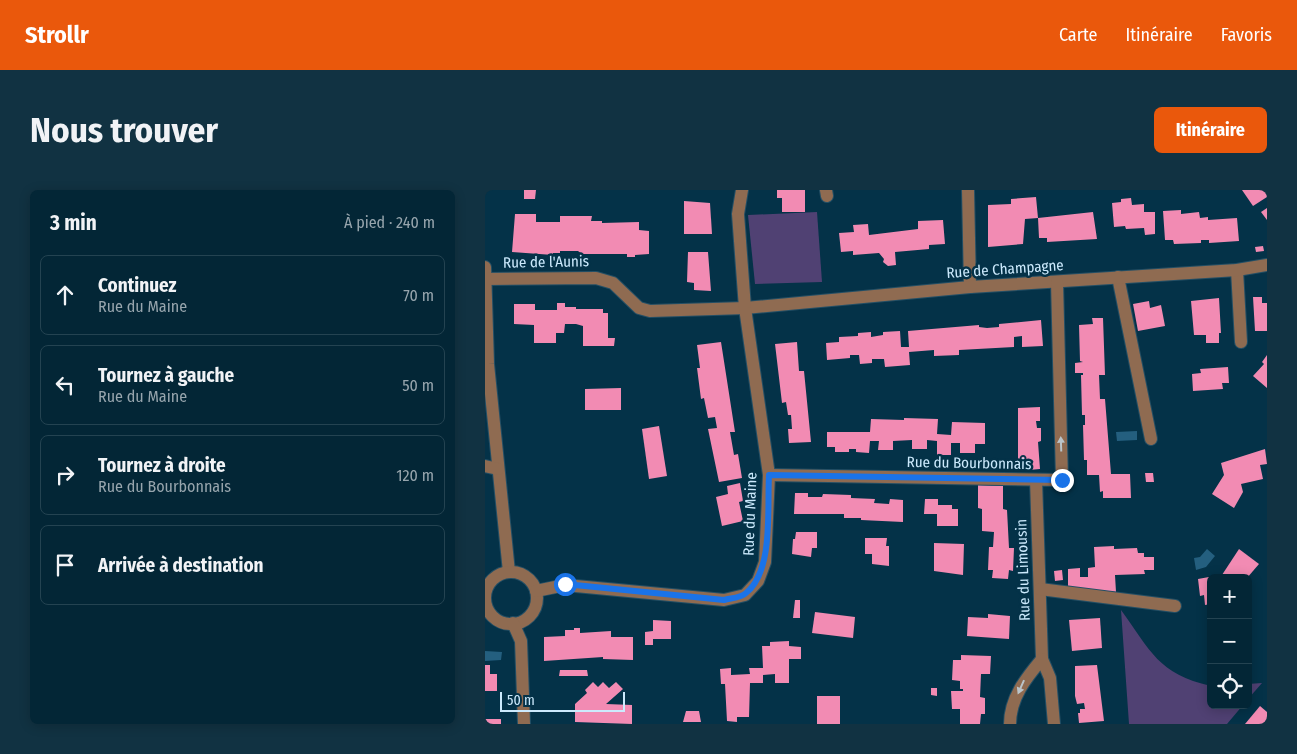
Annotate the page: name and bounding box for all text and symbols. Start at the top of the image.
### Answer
text: Strollr [25,21,89,49]
text: Carte [1059,24,1097,46]
text: Itinéraire [1125,24,1193,46]
text: Favoris [1221,24,1272,46]
button: Itinéraire [1154,107,1267,153]
text: Nous trouver [30,109,218,151]
text: 3 min [50,210,97,236]
text: À pied · 240 m [344,213,435,232]
street label: Rue de l'Aunis [503,252,589,272]
street label: Rue de Champagne [946,256,1064,282]
text: Continuez [98,274,177,297]
icon: ahead [51,281,79,309]
text: 70 m [403,286,434,305]
text: Rue du Maine [98,297,187,316]
text: Tournez à gauche [98,364,234,387]
icon: left [51,371,79,399]
text: 50 m [402,376,434,395]
text: Rue du Maine [98,387,187,406]
one-way arrow [1057,436,1065,452]
street label: Rue du Bourbonnais [906,453,1032,473]
text: Tournez à droite [98,454,226,477]
icon: right [51,461,79,489]
text: 120 m [396,466,434,485]
route end [1051,469,1074,492]
street label: Rue du Maine [740,472,760,556]
text: Rue du Bourbonnais [98,477,231,496]
street label: Rue du Limousin [1012,519,1034,621]
icon: arrive [51,551,79,579]
text: Arrivée à destination [98,554,264,577]
route start [554,573,577,596]
map controls [1207,574,1252,709]
button: + [1207,574,1252,619]
button: − [1207,619,1252,664]
button: locate [1207,664,1252,709]
one-way arrow [1017,680,1025,694]
scale bar [500,689,625,712]
text: 50 m [507,692,535,709]

